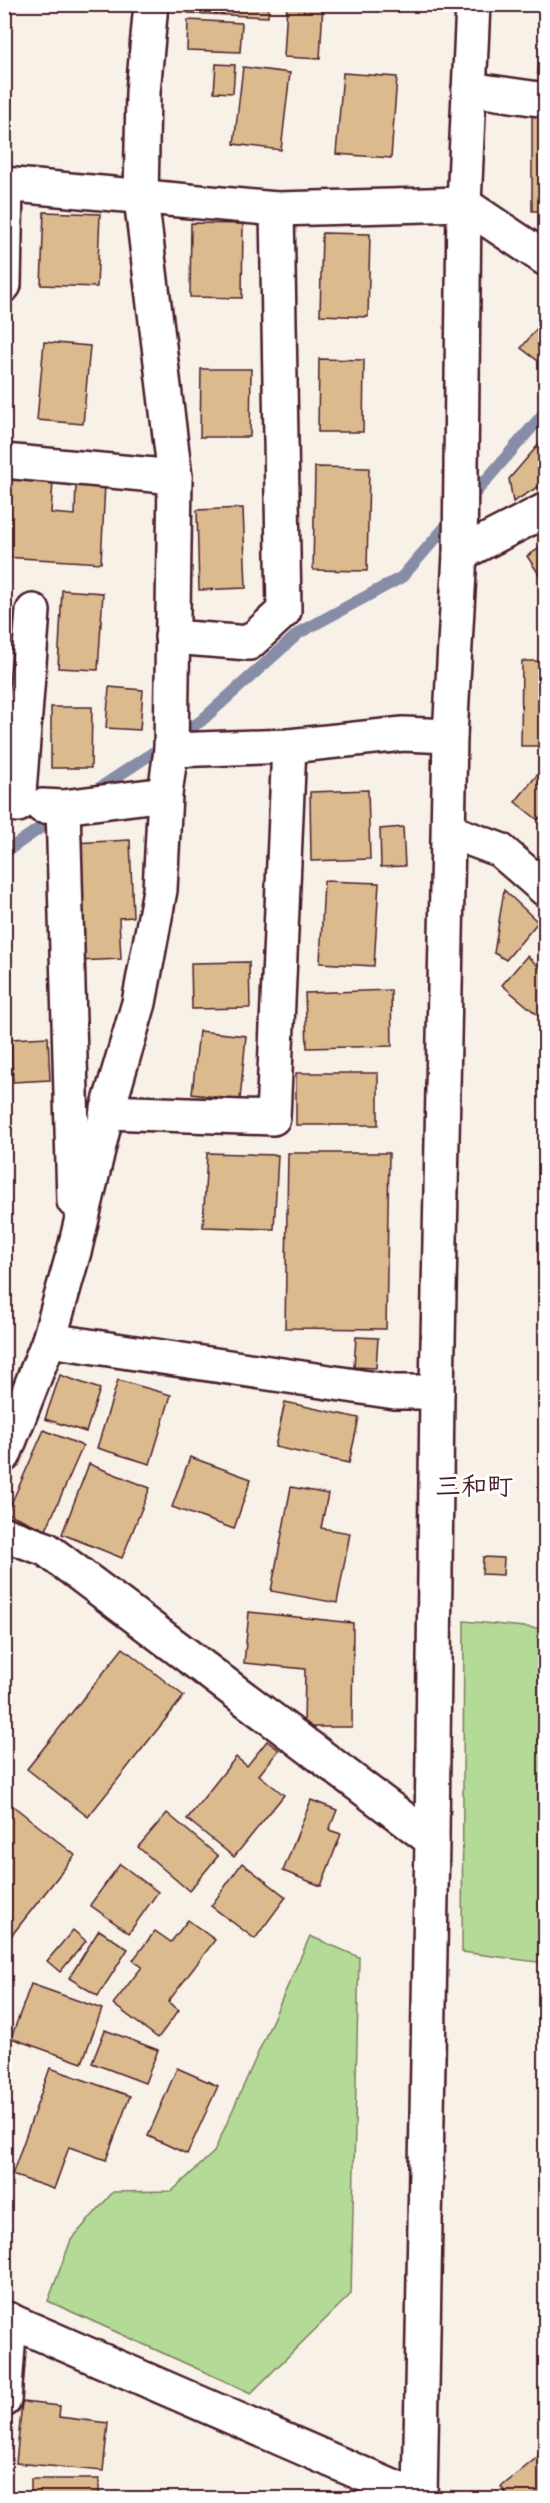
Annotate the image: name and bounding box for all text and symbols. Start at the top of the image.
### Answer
district label: 三和町 [435,1463,513,1509]

